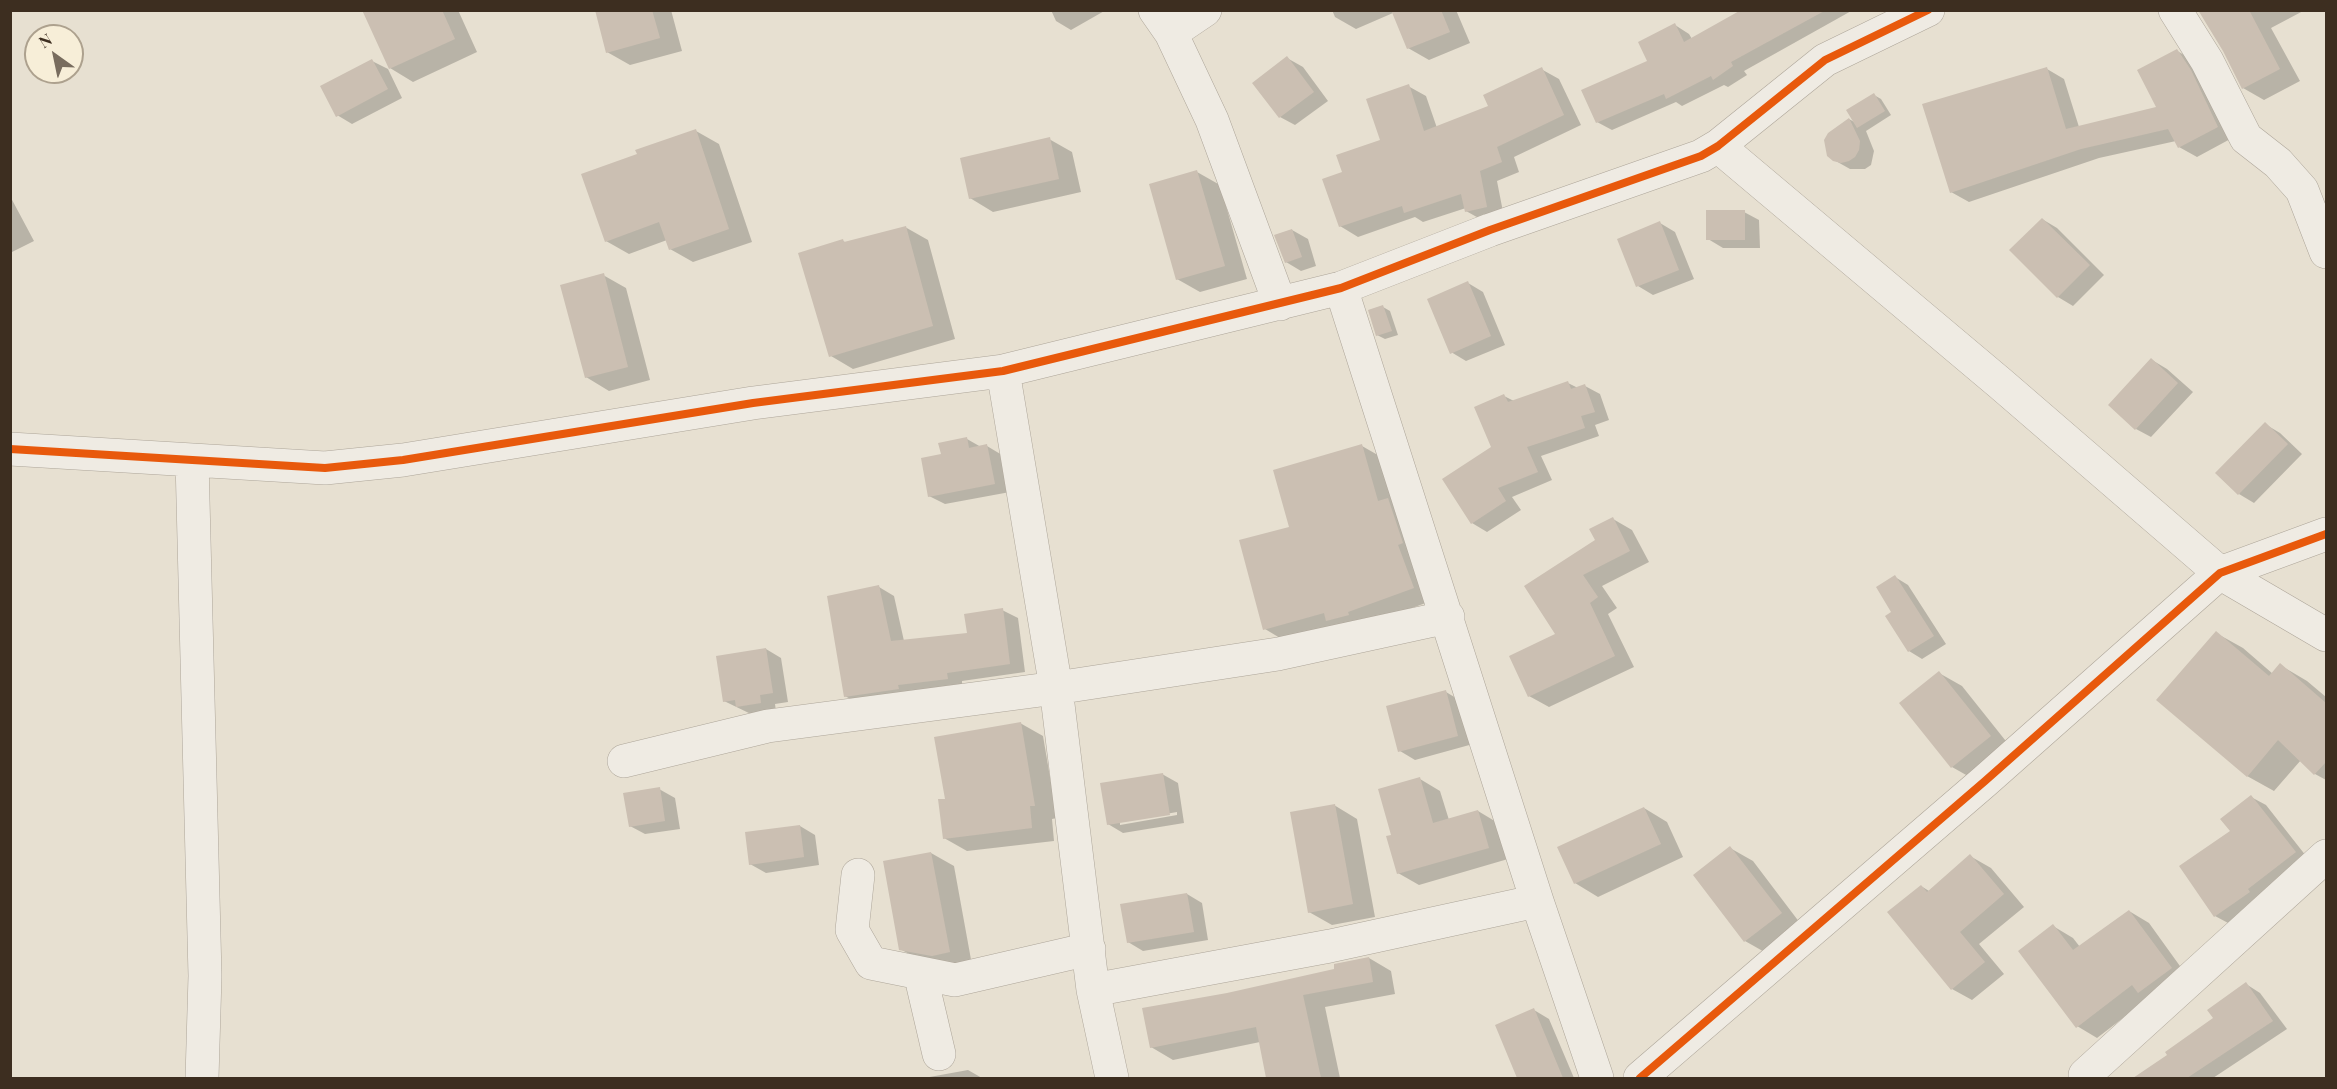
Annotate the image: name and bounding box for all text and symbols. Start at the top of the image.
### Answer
north arrow [24,24,84,84]
text: N [34,28,56,52]

